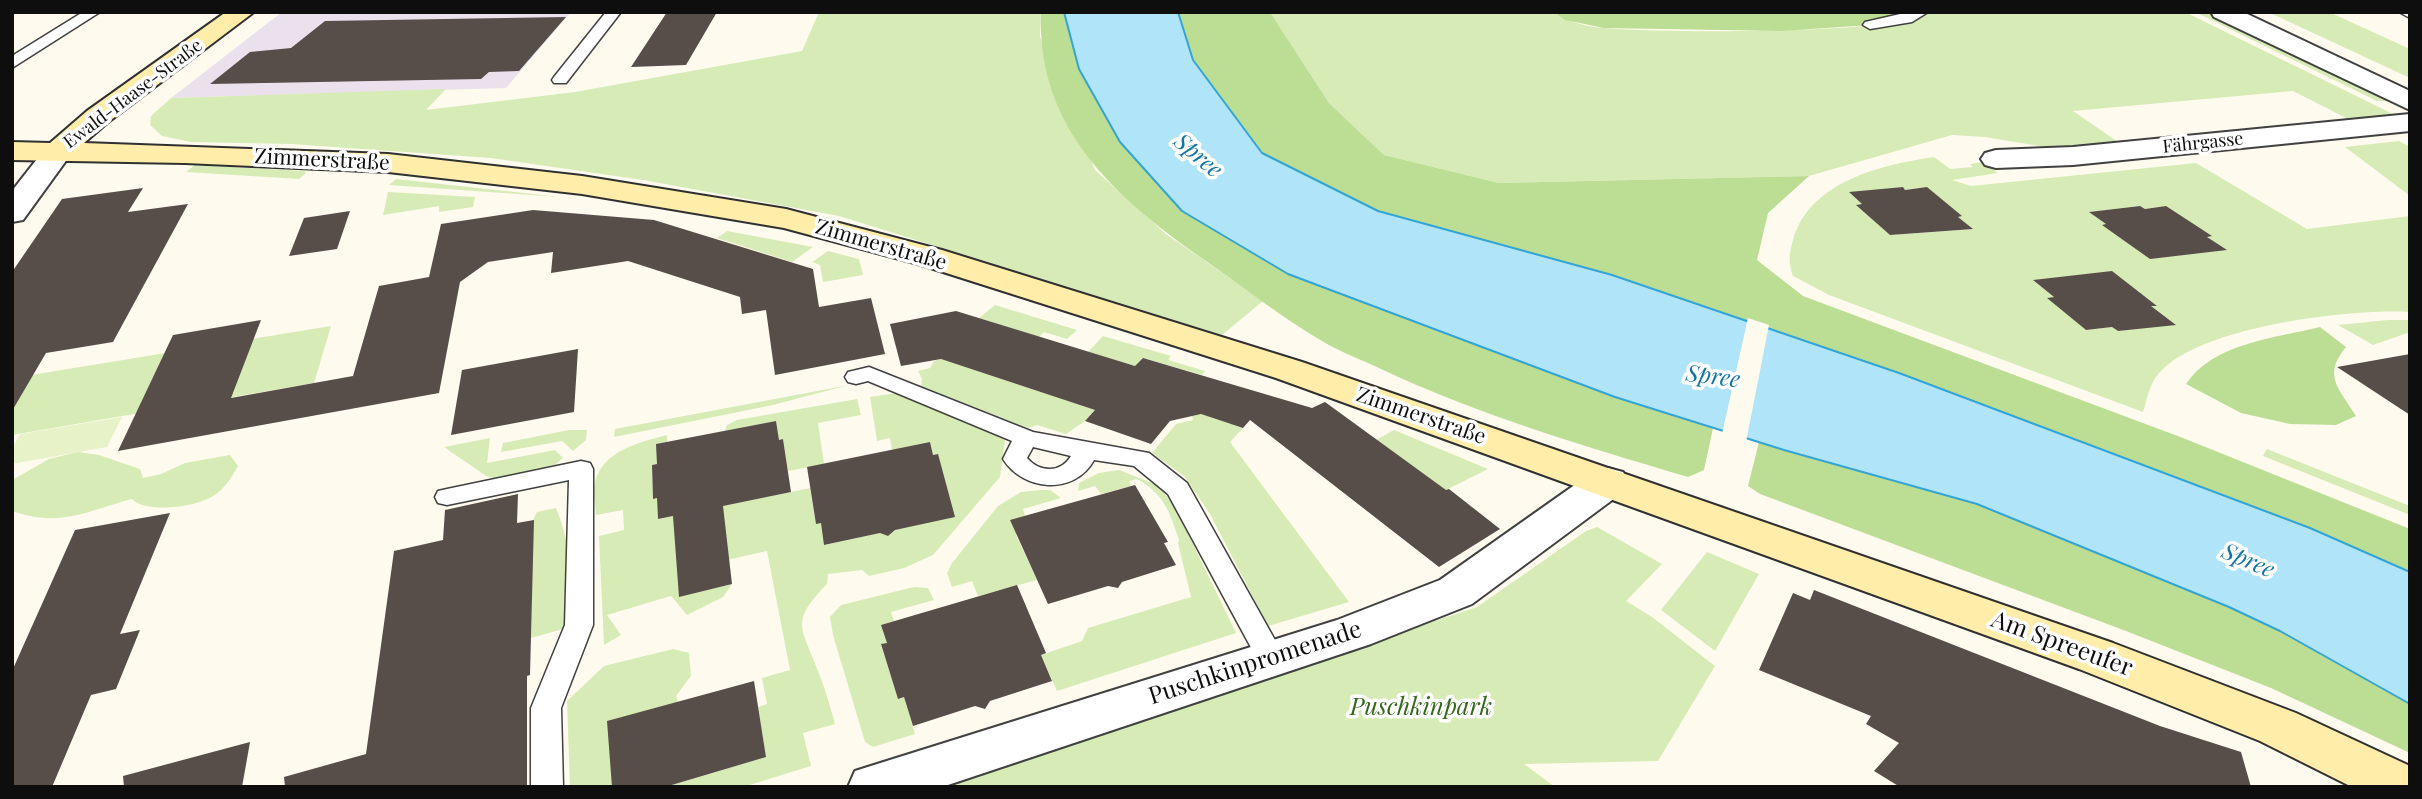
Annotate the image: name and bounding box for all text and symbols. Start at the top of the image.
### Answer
street label: Ewald-Haase-Straße [59,35,207,153]
water label: Spree [1168,128,1228,184]
street label: Fährgasse [2162,128,2244,158]
street label: Zimmerstraße [254,144,390,176]
street label: Zimmerstraße [812,214,950,276]
water label: Spree [1684,360,1742,394]
street label: Zimmerstraße [1353,382,1489,450]
water label: Spree [2218,538,2278,584]
street label: Am Spreeufer [1987,605,2137,683]
street label: Puschkinpromenade [1145,615,1365,711]
park label: Puschkinpark [1350,694,1492,722]

